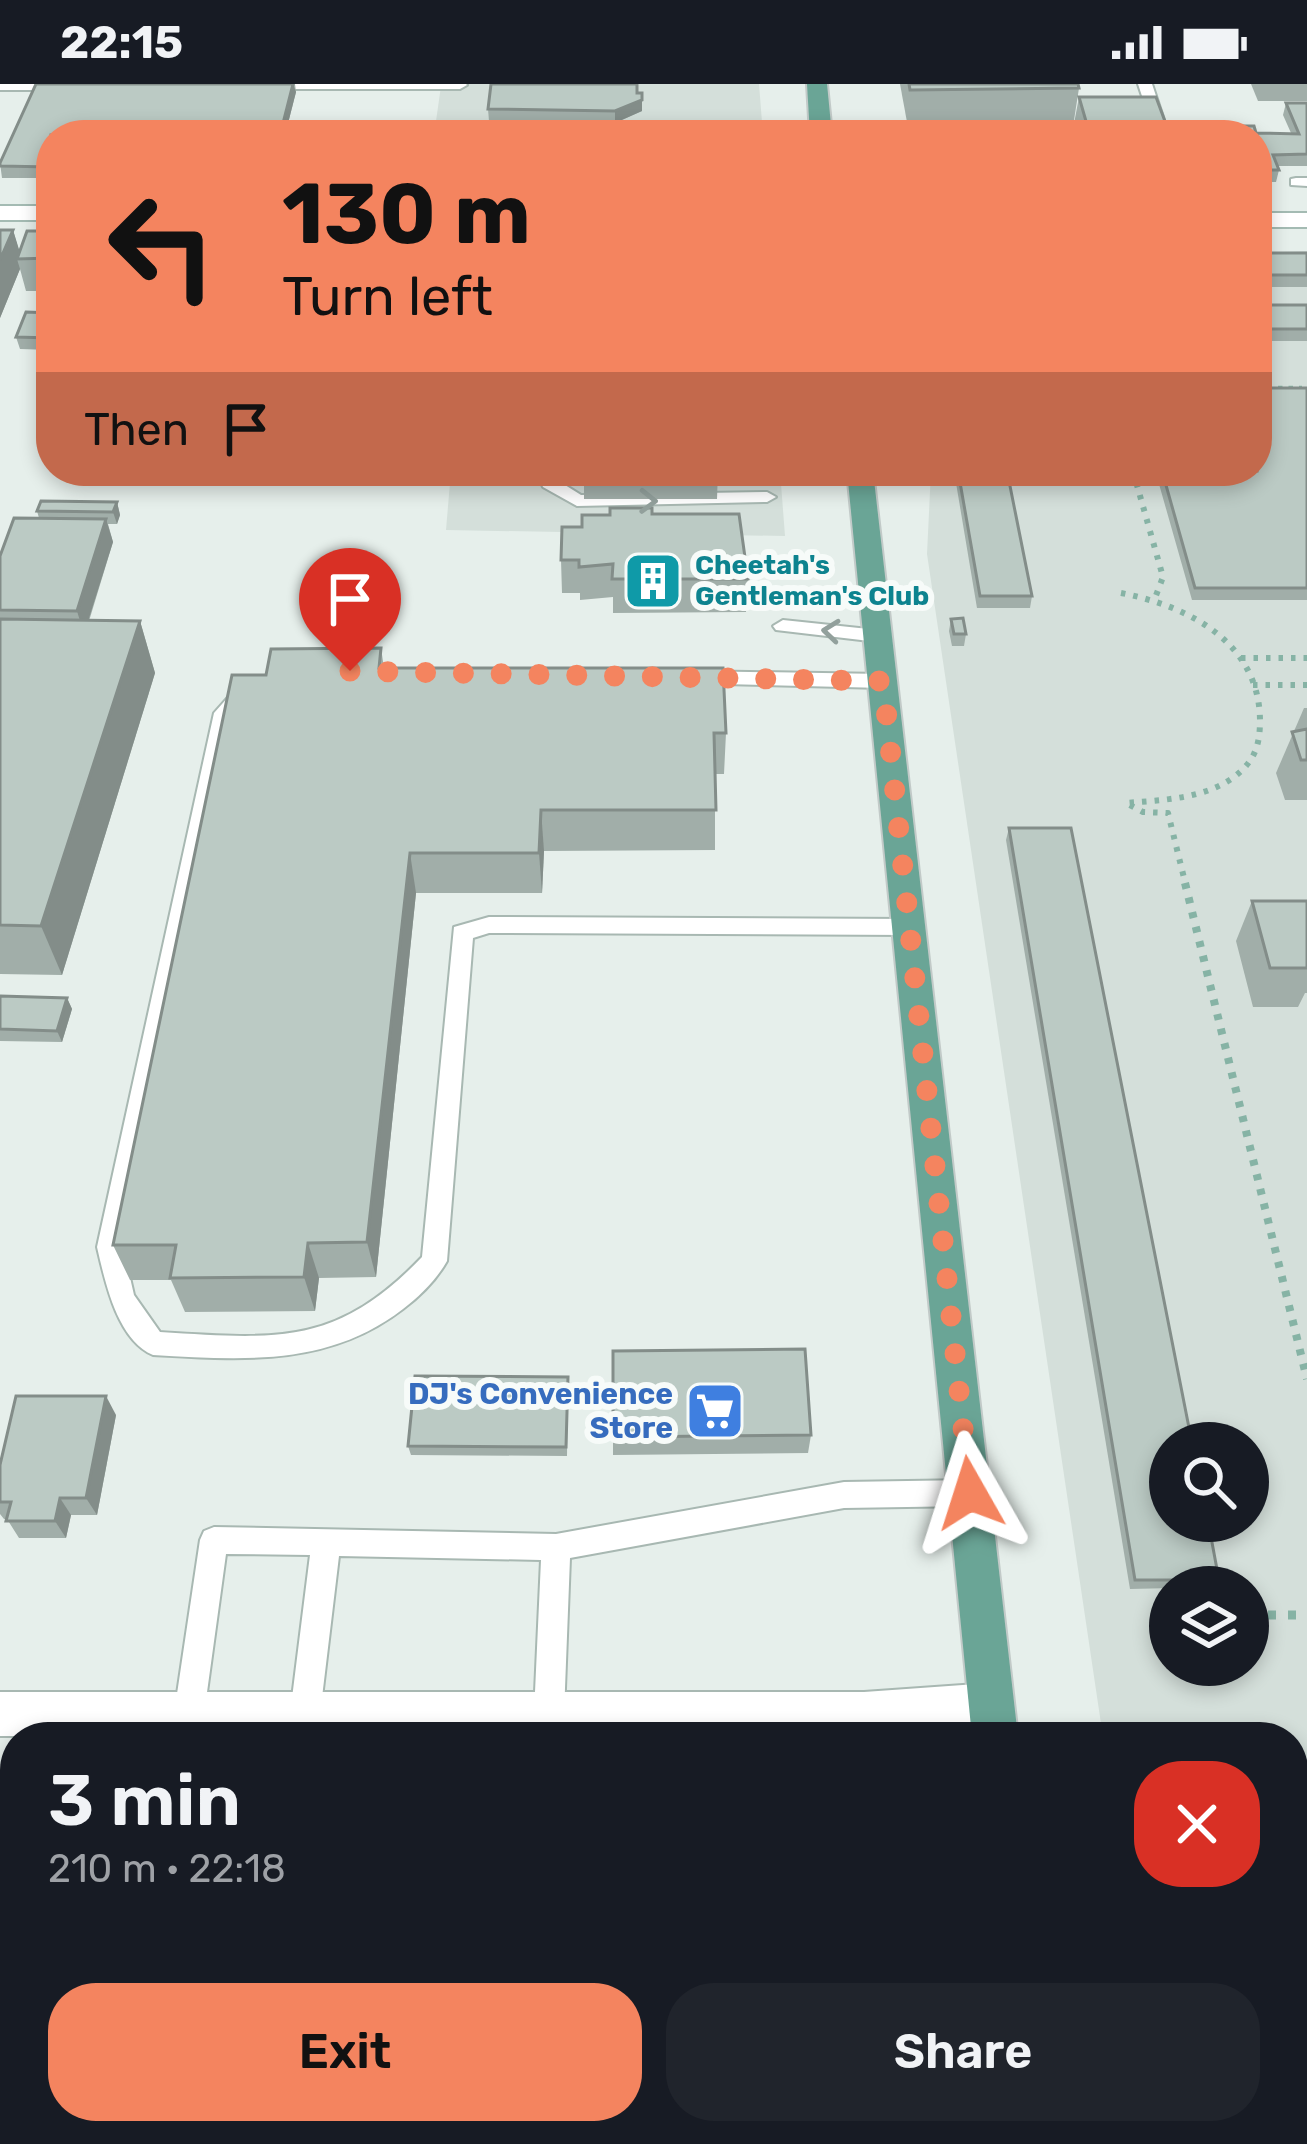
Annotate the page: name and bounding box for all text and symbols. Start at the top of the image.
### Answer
text: 22:15 [60,16,183,69]
text: 130 m [282,164,531,264]
icon: left [84,168,240,324]
text: Turn left [282,265,493,329]
icon: arrive [213,396,279,462]
text: Then [84,403,189,456]
one-way arrow [640,488,658,514]
pin [299,548,401,671]
place label: Cheetah's Gentleman's Club [695,549,929,612]
building icon: Cheetah's Gentleman's Club [622,550,684,612]
icon: arrive [317,566,383,632]
one-way arrow [821,619,840,644]
place label: DJ's Convenience Store [408,1376,673,1446]
supermarket icon: DJ's Convenience Store [684,1380,746,1442]
map controls [1149,1422,1269,1686]
button: search [1149,1422,1269,1542]
position arrow [907,1430,1033,1556]
button: layers [1149,1566,1269,1686]
text: 3 min [48,1758,241,1843]
button: close [1134,1761,1260,1887]
text: 210 m · 22:18 [48,1846,286,1892]
button: Exit [48,1983,642,2121]
button: Share [666,1983,1260,2121]

